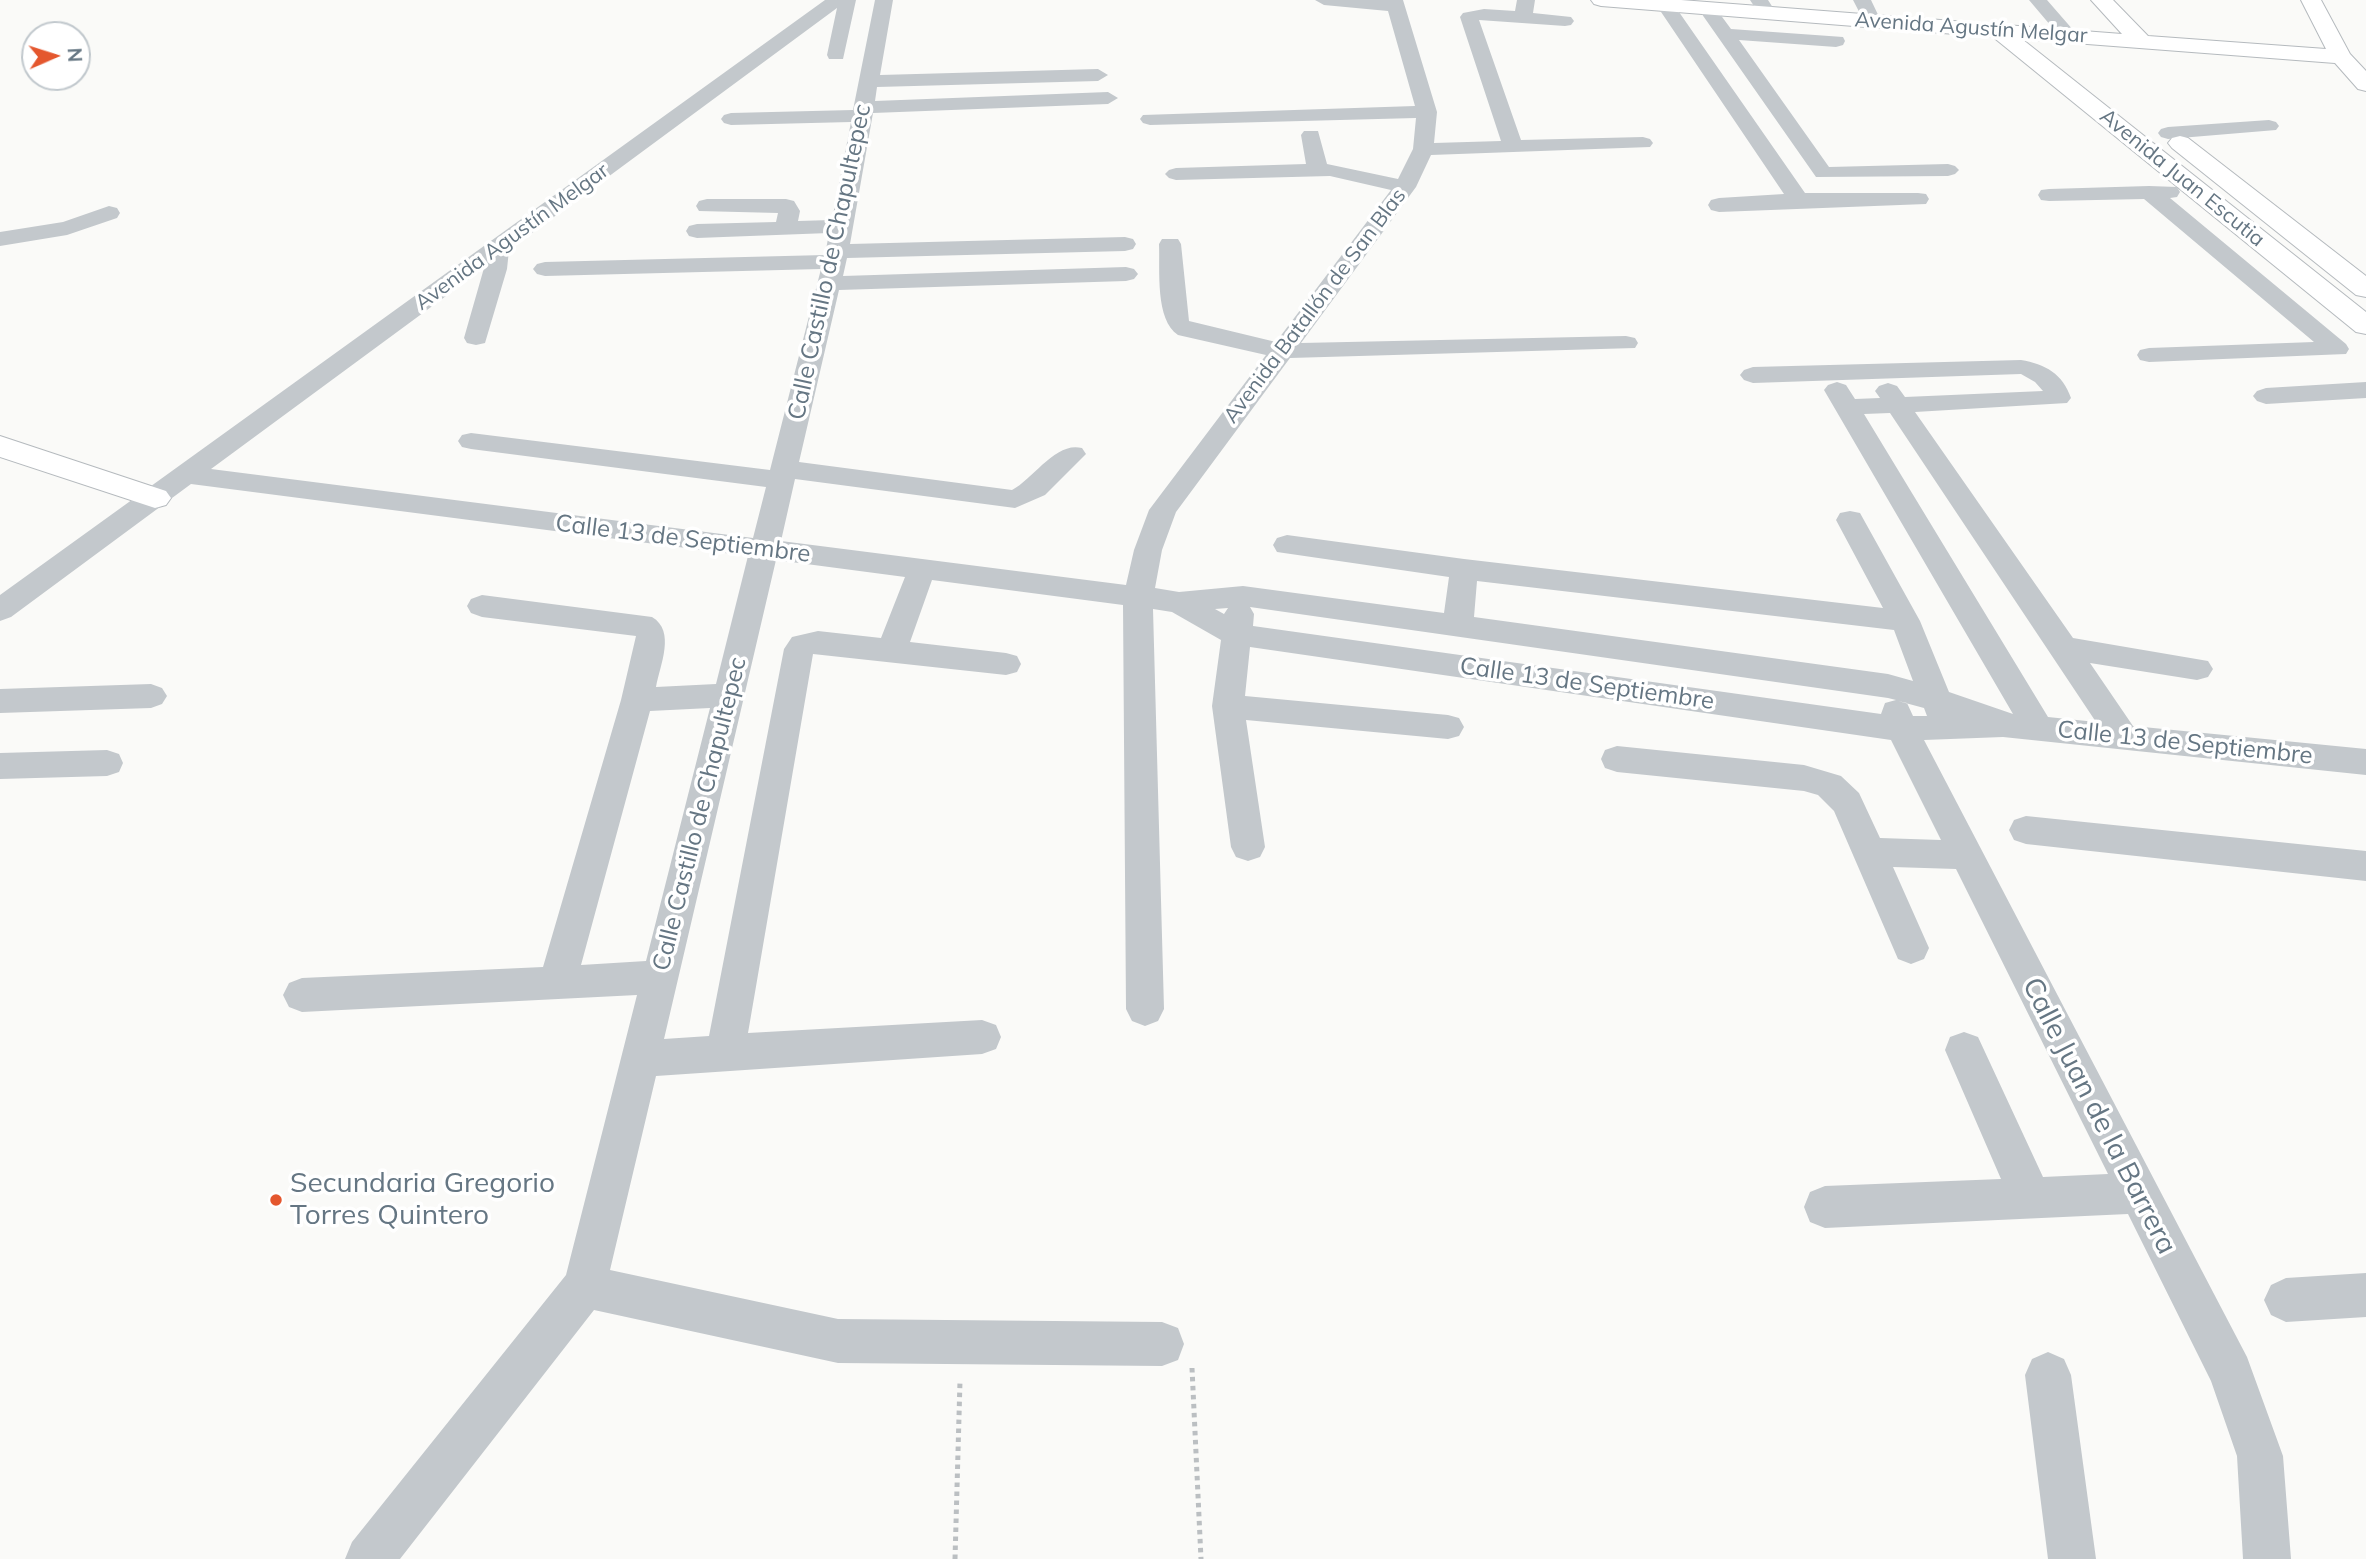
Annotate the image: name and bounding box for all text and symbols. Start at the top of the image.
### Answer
street label: Avenida Agustín Melgar [1854,7,2088,49]
north arrow [21,21,91,91]
text: N [63,47,87,63]
street label: Calle Castillo de Chapultepec [782,101,878,423]
street label: Avenida Juan Escutia [2095,104,2269,252]
street label: Avenida Agustín Melgar [410,158,614,316]
street label: Avenida Batallón de San Blas [1219,184,1411,428]
street label: Calle 13 de Septiembre [554,509,812,569]
street label: Calle 13 de Septiembre [1458,652,1716,716]
street label: Calle Castillo de Chapultepec [647,654,753,974]
street label: Calle 13 de Septiembre [2056,715,2314,771]
street label: Calle Juan de la Barrera [2015,972,2183,1260]
place label: Secundaria Gregorio Torres Quintero [290,1167,555,1233]
marker: Secundaria Gregorio Torres Quintero [268,1192,284,1208]

